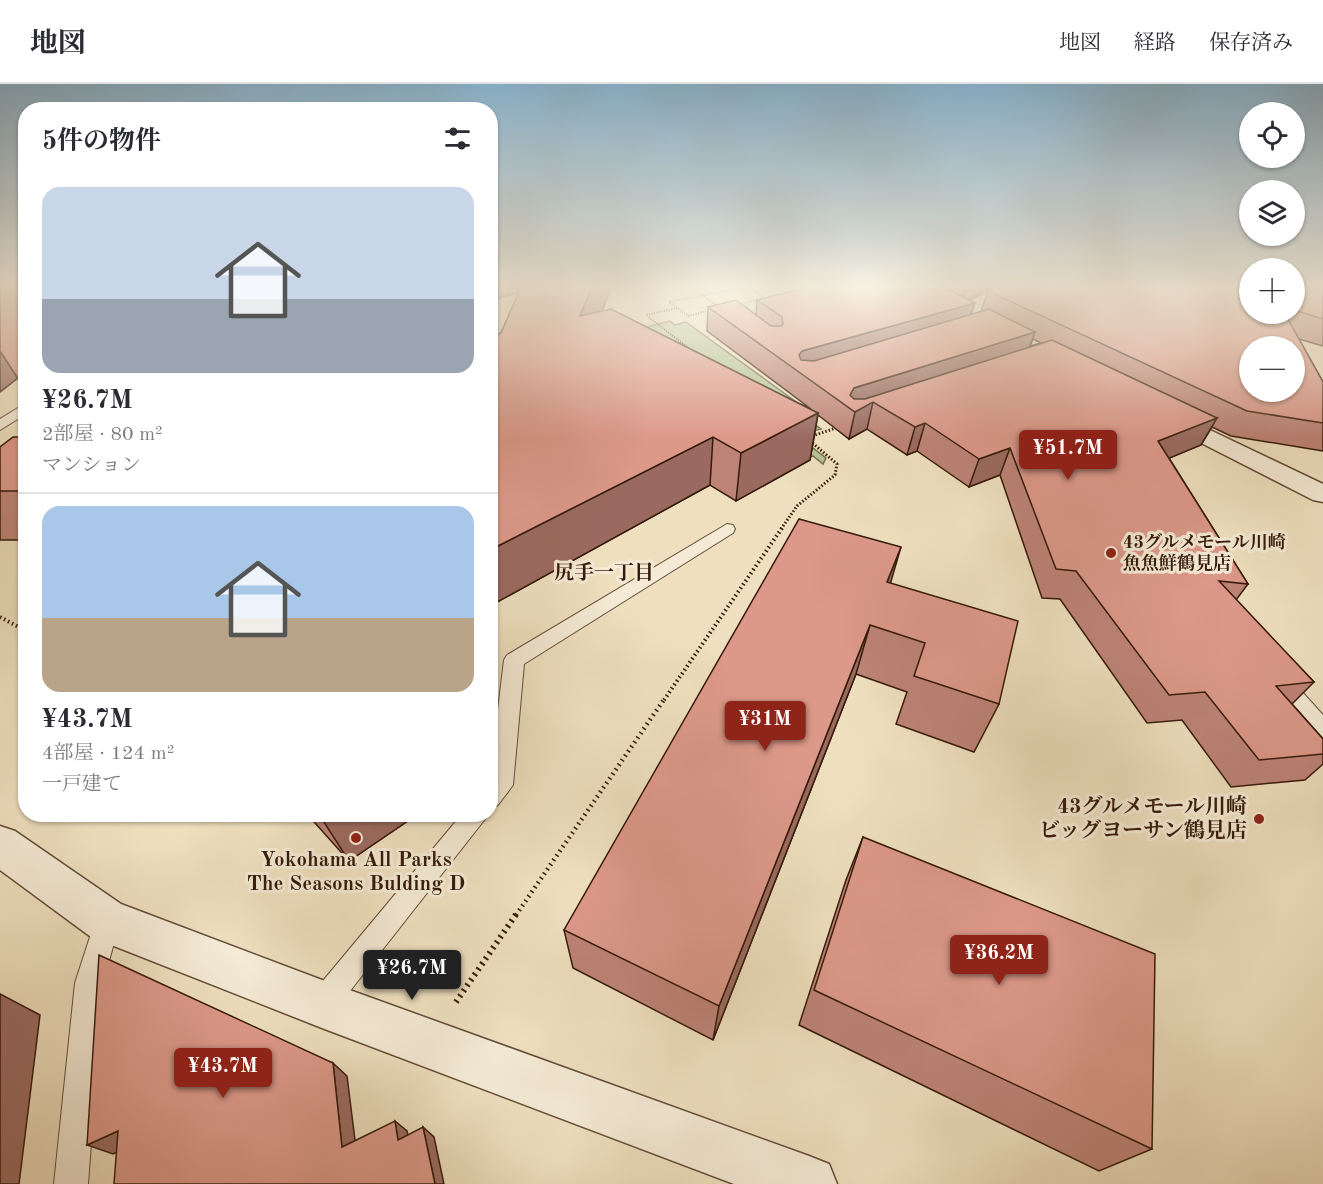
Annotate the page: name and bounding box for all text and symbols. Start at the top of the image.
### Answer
text: 地図 [30,31,86,59]
text: 地図 [1059,33,1101,54]
text: 経路 [1134,33,1176,54]
text: 保存済み [1209,33,1293,54]
map controls [1239,102,1305,402]
button: locate [1239,102,1305,168]
icon: filters [441,122,474,155]
text: 5件の物件 [42,129,161,155]
button: layers [1239,180,1305,246]
icon: home [204,226,312,334]
button: + [1239,258,1305,324]
button: − [1239,336,1305,402]
text: ¥26.7M [42,388,133,414]
text: 2部屋 · 80 m² [42,425,163,445]
pin: ¥51.7M [1019,430,1117,481]
text: ¥51.7M [1033,439,1103,459]
text: マンション [42,456,141,476]
place label: 43グルメモール川崎 魚魚鮮鶴見店 [1123,532,1286,573]
icon: home [204,545,312,653]
marker: 43グルメモール川崎 魚魚鮮鶴見店 [1104,546,1118,560]
district label: 尻手一丁目 [554,561,654,584]
pin: ¥31M [729,701,801,752]
text: ¥43.7M [42,707,133,733]
text: ¥31M [739,710,791,730]
text: 4部屋 · 124 m² [42,744,174,764]
text: 一戸建て [42,775,122,795]
place label: 43グルメモール川崎 ビッグヨーサン鶴見店 [1039,794,1247,842]
marker: 43グルメモール川崎 ビッグヨーサン鶴見店 [1252,812,1266,826]
marker: Yokohama All Parks The Seasons Bulding D [349,831,363,845]
place label: Yokohama All Parks The Seasons Bulding D [247,850,465,895]
pin: ¥36.2M [950,935,1048,986]
text: ¥36.2M [964,944,1034,964]
pin: ¥26.7M [363,950,461,1001]
text: ¥26.7M [377,959,447,979]
pin: ¥43.7M [174,1048,272,1099]
text: ¥43.7M [188,1057,258,1077]

